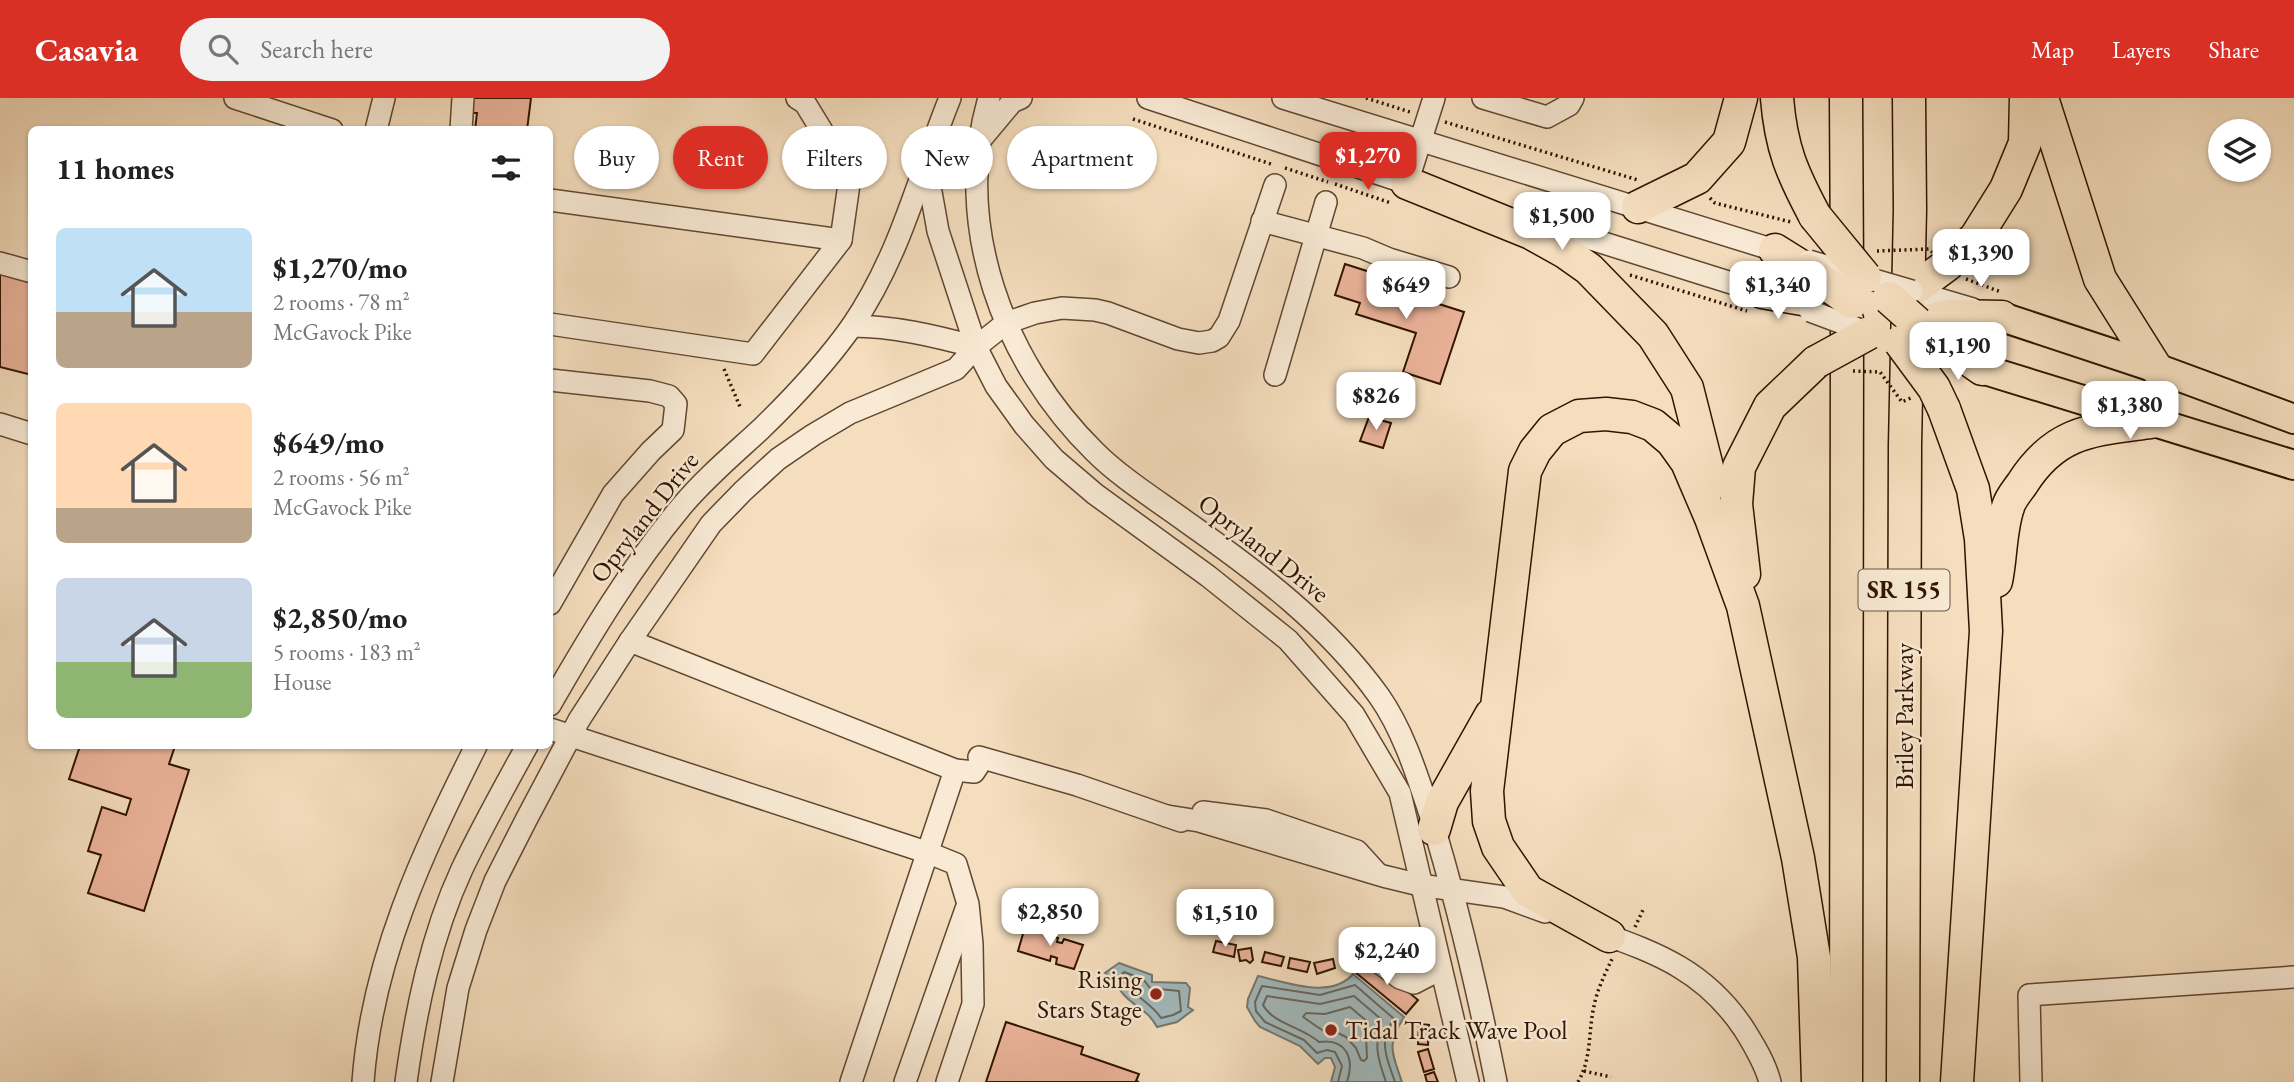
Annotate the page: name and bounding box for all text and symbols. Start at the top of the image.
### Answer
search box [180,18,670,81]
text: Casavia [35,28,138,71]
icon: search [204,30,242,68]
text: Search here [260,32,373,66]
text: Map [2031,34,2074,65]
text: Layers [2112,34,2171,65]
text: Share [2209,34,2259,65]
map controls [2208,119,2271,182]
button: layers [2208,119,2271,182]
chip: Buy [574,126,659,189]
chip: Rent [673,126,768,189]
chip: Filters [782,126,887,189]
chip: New [901,126,993,189]
chip: Apartment [1007,126,1157,189]
pin: $1,270 [1311,132,1425,192]
text: $1,270 [1336,140,1400,170]
text: 11 homes [56,149,174,188]
icon: filters [487,149,525,187]
pin: $1,500 [1505,192,1619,252]
text: $1,500 [1530,200,1594,230]
pin: $1,390 [1924,230,2038,289]
text: $1,390 [1949,237,2013,267]
text: $1,270/mo [273,248,407,287]
icon: home [112,256,196,340]
pin: $649 [1365,262,1447,321]
pin: $1,340 [1721,262,1835,321]
text: $649 [1382,269,1430,299]
text: $1,340 [1746,269,1810,299]
text: 2 rooms · 78 m² [273,287,410,317]
text: McGavock Pike [273,317,412,347]
pin: $1,190 [1901,322,2015,382]
text: $1,190 [1926,330,1990,360]
pin: $826 [1335,372,1417,432]
text: $826 [1352,380,1400,410]
pin: $1,380 [2073,382,2187,441]
text: $1,380 [2098,389,2162,419]
text: $649/mo [273,423,384,462]
icon: home [112,431,196,515]
street label: Opryland Drive [582,444,706,590]
text: 2 rooms · 56 m² [273,462,410,492]
street label: Opryland Drive [1191,486,1337,610]
text: McGavock Pike [273,492,412,522]
road number: SR 155 [1858,570,1950,610]
text: $2,850/mo [273,598,407,637]
icon: home [112,606,196,690]
text: 5 rooms · 183 m² [273,637,421,667]
street label: Briley Parkway [1887,642,1921,789]
text: House [273,667,332,697]
pin: $2,850 [993,888,1107,948]
pin: $1,510 [1168,890,1282,949]
text: $2,850 [1018,896,1082,926]
text: $1,510 [1193,897,1257,927]
pin: $2,240 [1330,928,1444,987]
text: $2,240 [1355,935,1419,965]
place label: Rising Stars Stage [1037,962,1143,1026]
marker: Rising Stars Stage [1148,986,1164,1002]
place label: Tidal Track Wave Pool [1345,1013,1567,1047]
marker: Tidal Track Wave Pool [1323,1022,1339,1038]

